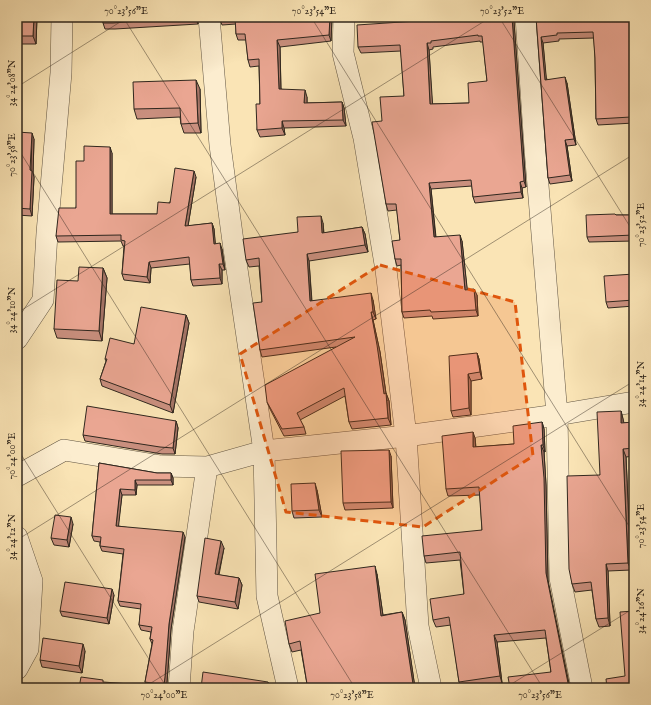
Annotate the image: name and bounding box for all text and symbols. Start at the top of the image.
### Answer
text: 70°23'56"E [104,5,148,18]
text: 70°23'54"E [292,5,336,18]
text: 70°23'52"E [480,5,524,18]
text: 34°24'08"N [6,59,19,106]
text: 70°23'58"E [6,133,19,177]
text: 70°23'52"E [635,203,648,247]
text: 34°24'10"N [6,286,19,333]
text: 34°24'14"N [635,360,648,407]
text: 70°24'00"E [6,433,19,479]
text: 70°23'54"E [635,504,648,548]
text: 34°24'12"N [6,514,19,560]
text: 34°24'16"N [635,588,648,634]
text: 70°24'00"E [141,689,187,702]
text: 70°23'58"E [330,689,374,702]
text: 70°23'56"E [518,689,562,702]

